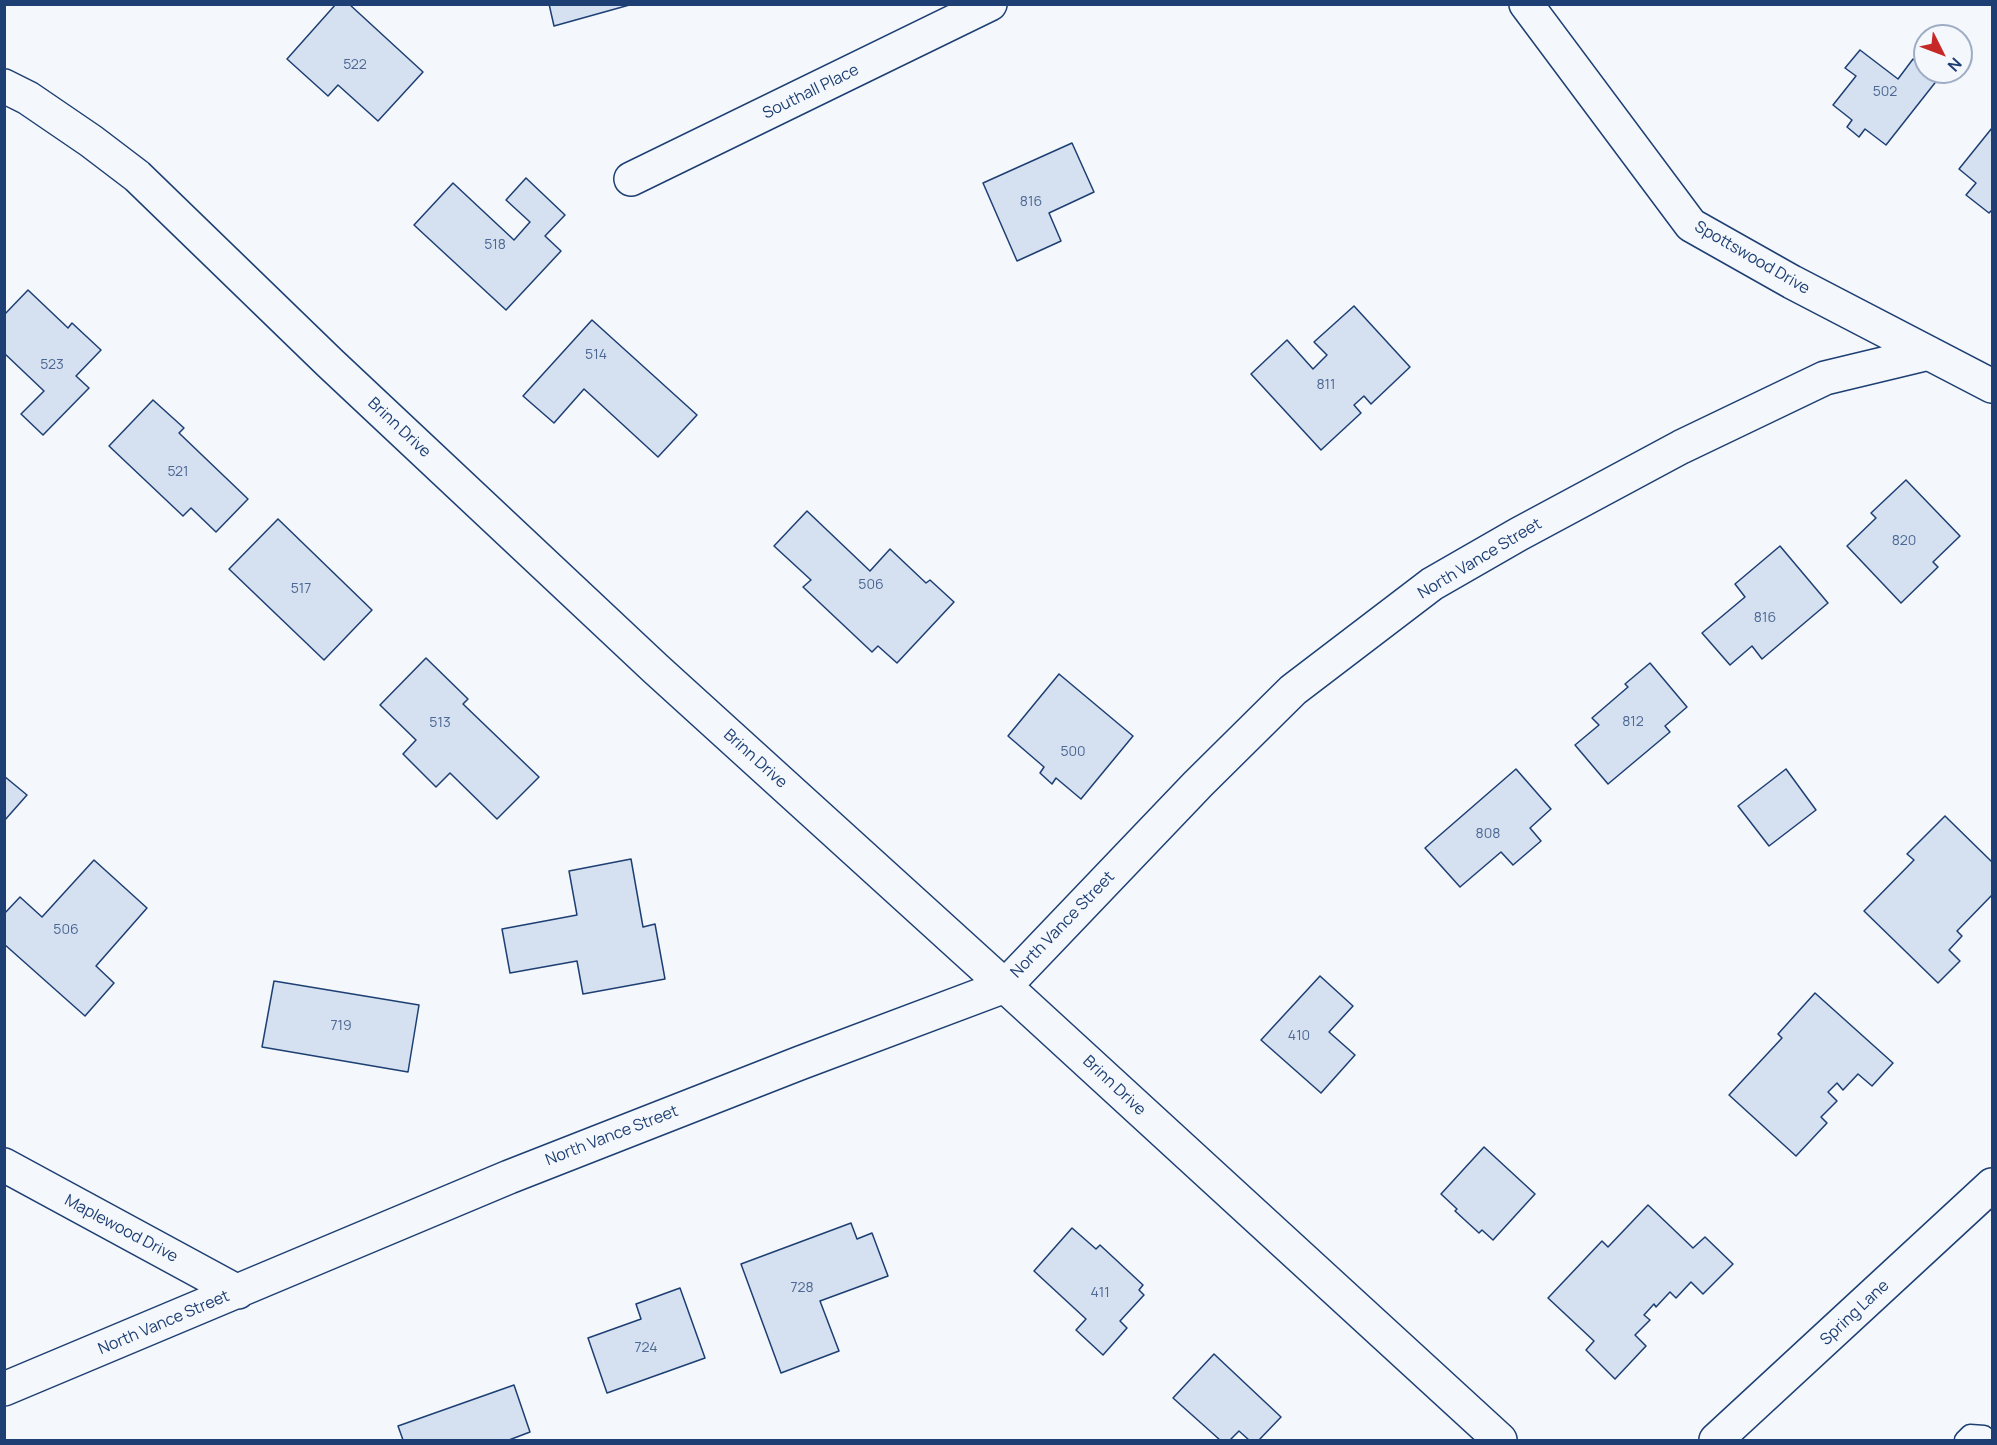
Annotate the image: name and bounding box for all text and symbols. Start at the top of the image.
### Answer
north arrow [1913,24,1973,84]
text: N [1943,53,1967,76]
house number: 522 [343,57,367,73]
street label: Southall Place [760,60,862,124]
house number: 502 [1873,84,1897,100]
house number: 816 [1020,194,1042,210]
street label: Spottswood Drive [1691,217,1813,299]
house number: 518 [484,237,506,253]
house number: 514 [585,347,607,363]
house number: 523 [40,357,64,373]
house number: 811 [1316,377,1336,393]
street label: Brinn Drive [364,394,434,462]
house number: 521 [167,464,189,480]
street label: North Vance Street [1415,515,1545,603]
house number: 820 [1892,533,1916,549]
house number: 506 [858,577,884,593]
house number: 517 [291,581,311,597]
house number: 816 [1754,610,1776,626]
house number: 812 [1622,714,1644,730]
house number: 513 [429,715,451,731]
street label: Brinn Drive [719,725,791,793]
house number: 500 [1060,744,1086,760]
house number: 808 [1476,826,1500,842]
street label: North Vance Street [1007,868,1119,982]
house number: 506 [53,922,79,938]
house number: 719 [330,1018,352,1034]
house number: 410 [1288,1028,1310,1044]
street label: Brinn Drive [1079,1052,1149,1120]
street label: North Vance Street [543,1102,681,1170]
street label: Maplewood Drive [61,1191,181,1267]
street label: Spring Lane [1817,1276,1893,1350]
house number: 728 [790,1280,814,1296]
house number: 411 [1090,1285,1110,1301]
street label: North Vance Street [95,1287,233,1359]
house number: 724 [635,1340,657,1356]

